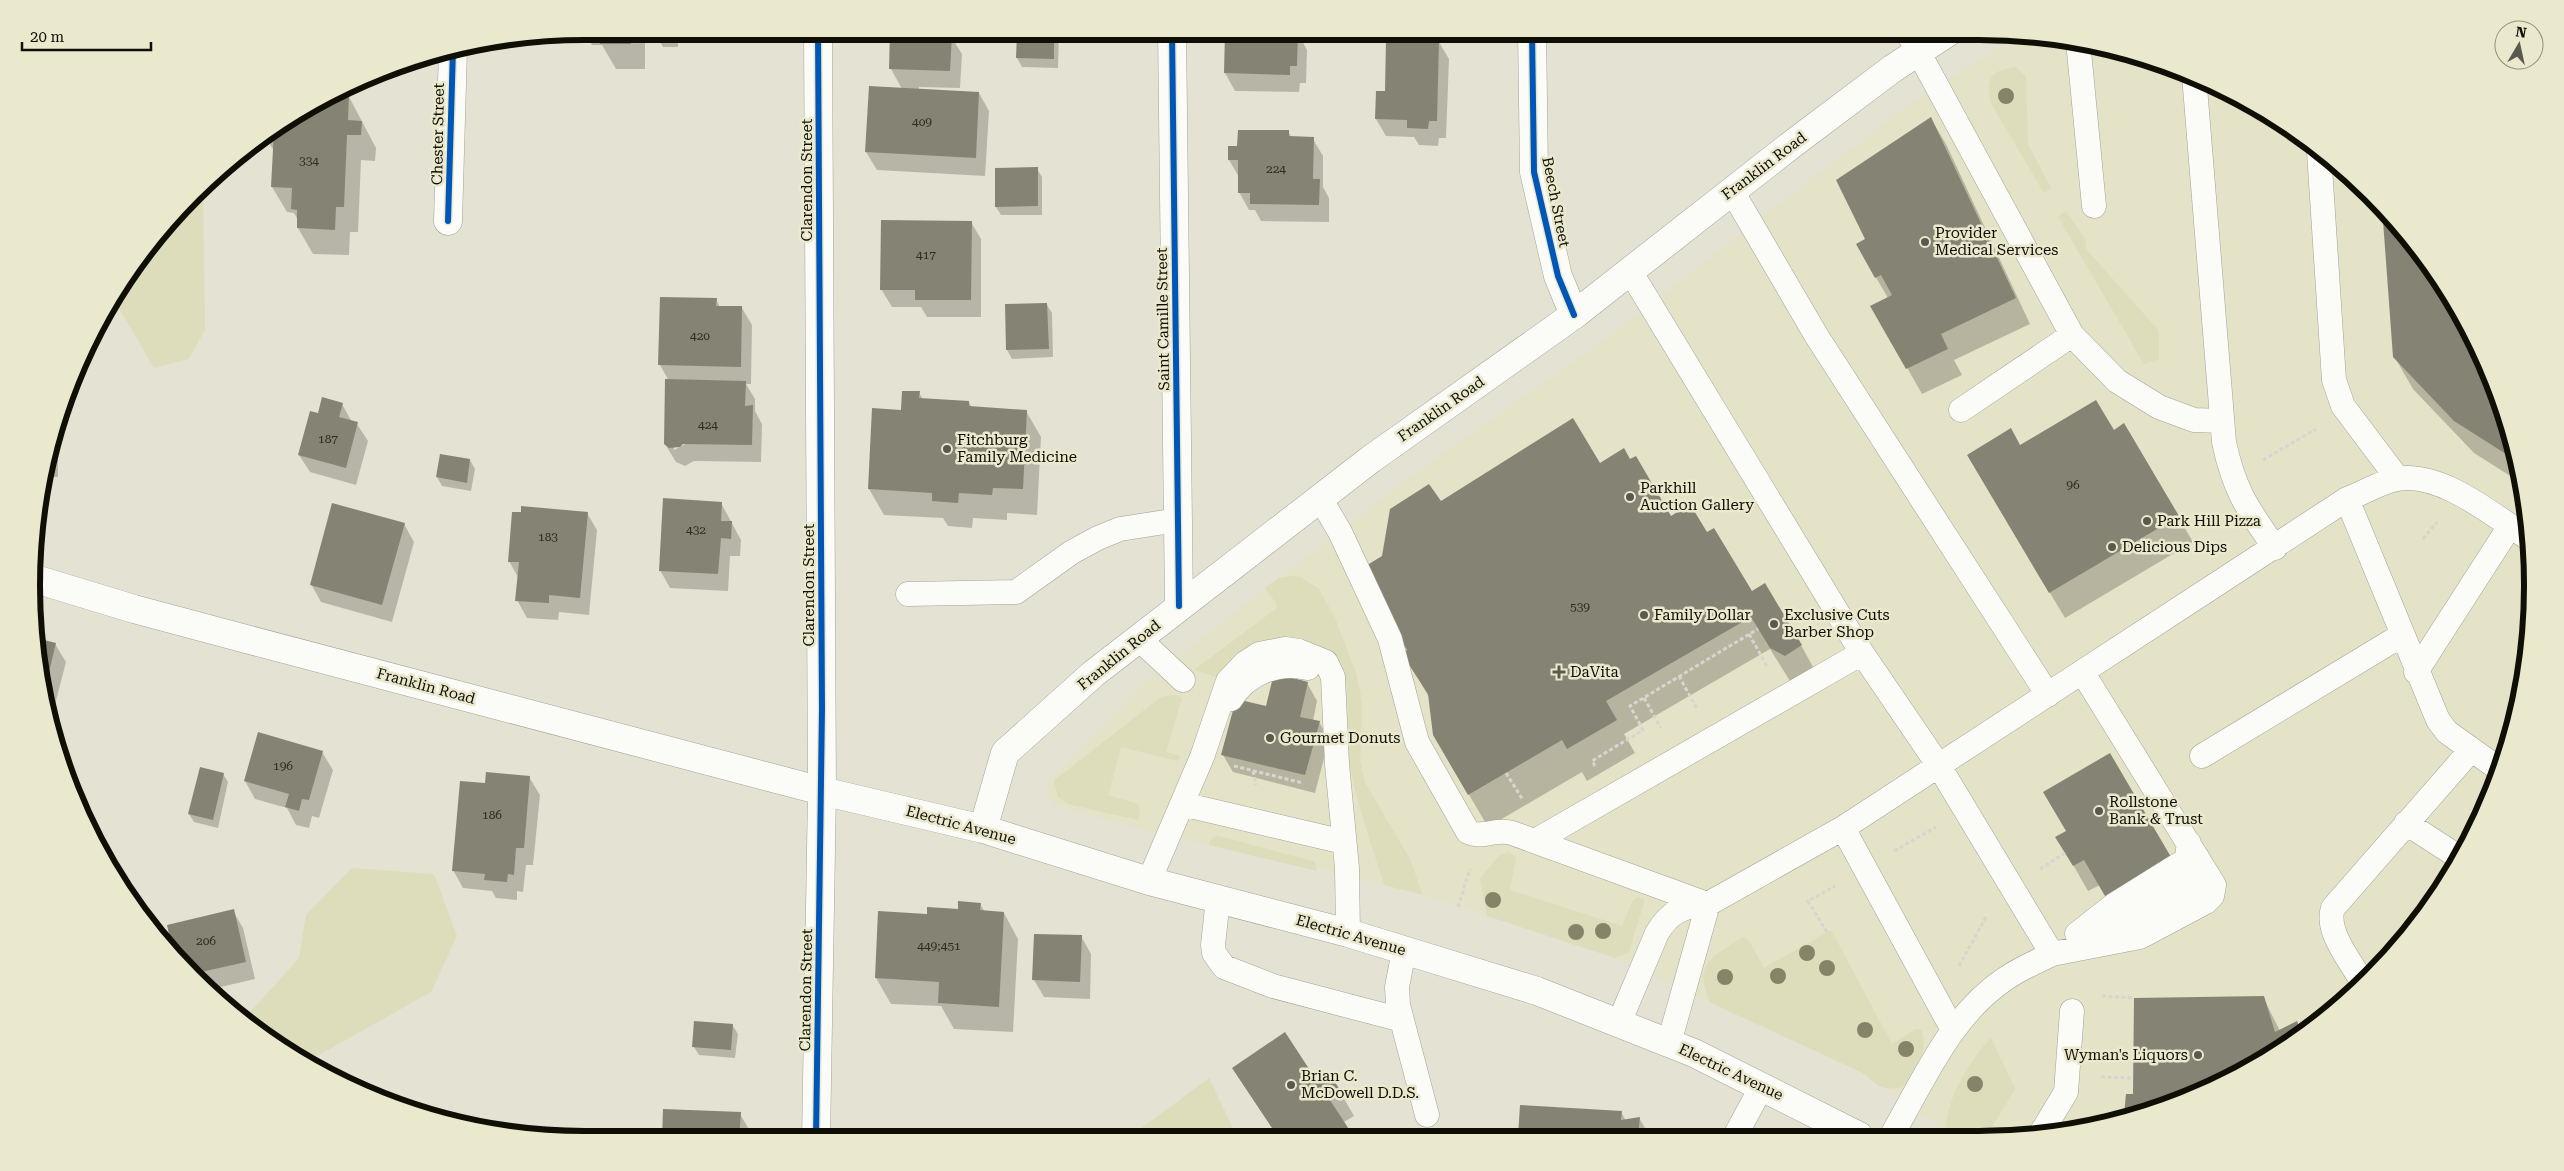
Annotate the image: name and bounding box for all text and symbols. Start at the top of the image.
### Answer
scale bar [22,20,151,52]
north arrow [2494,20,2544,70]
text: N [2514,23,2528,41]
text: 20 m [30,28,65,46]
street label: Chester Street [428,82,448,185]
house number: 409 [912,115,932,129]
street label: Clarendon Street [798,118,816,241]
street label: Franklin Road [1718,128,1810,204]
house number: 334 [299,154,319,168]
street label: Beech Street [1538,155,1574,249]
house number: 224 [1266,162,1286,176]
place label: Provider Medical Services [1935,224,2058,259]
marker: Provider Medical Services [1919,236,1931,248]
street label: Saint Camille Street [1153,247,1173,391]
house number: 417 [916,248,936,262]
house number: 420 [690,329,710,343]
street label: Franklin Road [1394,372,1488,445]
house number: 424 [698,418,718,432]
place label: Fitchburg Family Medicine [957,431,1077,466]
house number: 187 [318,432,338,446]
marker: Fitchburg Family Medicine [941,443,953,455]
house number: 96 [2066,478,2080,492]
place label: Parkhill Auction Gallery [1640,479,1754,514]
marker: Parkhill Auction Gallery [1624,491,1636,503]
place label: Park Hill Pizza [2157,512,2261,530]
marker: Park Hill Pizza [2141,515,2153,527]
house number: 432 [686,523,706,537]
street label: Clarendon Street [800,523,818,646]
house number: 183 [538,530,558,544]
place label: Delicious Dips [2122,538,2227,556]
marker: Delicious Dips [2106,541,2118,553]
house number: 539 [1570,600,1590,614]
place label: Family Dollar [1654,606,1751,624]
place label: Exclusive Cuts Barber Shop [1784,606,1890,641]
marker: Family Dollar [1638,609,1650,621]
street label: Franklin Road [1074,616,1164,694]
marker: Exclusive Cuts Barber Shop [1768,618,1780,630]
place label: DaVita [1570,663,1619,681]
street label: Franklin Road [375,664,478,708]
marker: DaVita [1552,665,1566,679]
place label: Gourmet Donuts [1280,729,1401,747]
marker: Gourmet Donuts [1264,732,1276,744]
house number: 196 [273,759,293,773]
place label: Rollstone Bank & Trust [2109,793,2203,828]
street label: Electric Avenue [904,802,1018,848]
marker: Rollstone Bank & Trust [2093,805,2105,817]
house number: 186 [482,808,502,822]
street label: Electric Avenue [1294,911,1408,959]
street label: Clarendon Street [796,928,816,1052]
house number: 206 [196,934,216,948]
house number: 449;451 [917,939,961,953]
street label: Electric Avenue [1676,1040,1786,1104]
place label: Wyman's Liquors [2064,1046,2188,1064]
marker: Wyman's Liquors [2192,1049,2204,1061]
place label: Brian C. McDowell D.D.S. [1301,1067,1419,1102]
marker: Brian C. McDowell D.D.S. [1285,1079,1297,1091]

